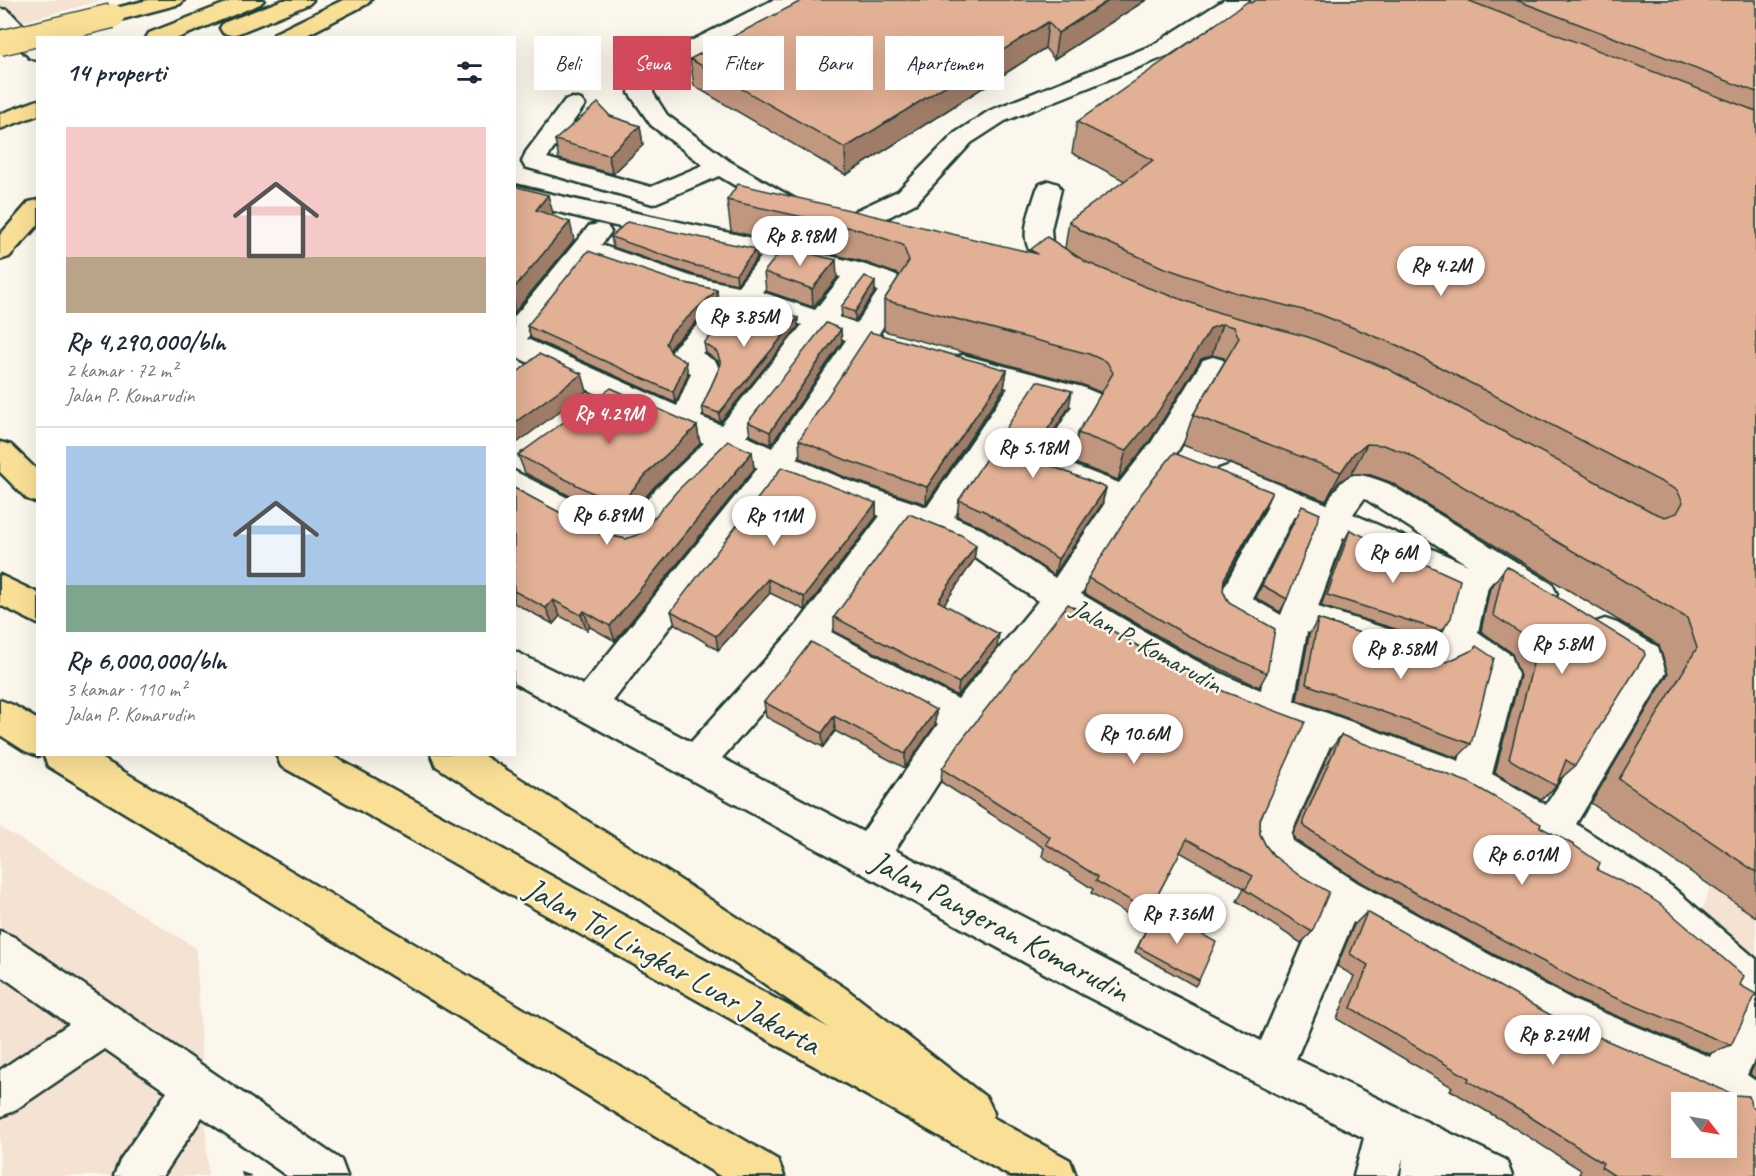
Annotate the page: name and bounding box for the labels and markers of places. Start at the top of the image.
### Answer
pin: Rp 8.98M [738,216,862,267]
pin: Rp 4.2M [1386,246,1496,297]
pin: Rp 3.85M [682,297,806,348]
pin: Rp 4.29M [547,394,671,445]
pin: Rp 5.18M [971,428,1095,479]
pin: Rp 6.89M [545,495,669,546]
pin: Rp 11M [725,496,823,547]
pin: Rp 6M [1351,533,1435,584]
pin: Rp 5.8M [1507,624,1617,675]
pin: Rp 8.58M [1339,629,1463,680]
pin: Rp 10.6M [1072,714,1196,765]
pin: Rp 6.01M [1460,835,1584,886]
pin: Rp 7.36M [1115,894,1239,945]
pin: Rp 8.24M [1491,1015,1615,1066]

